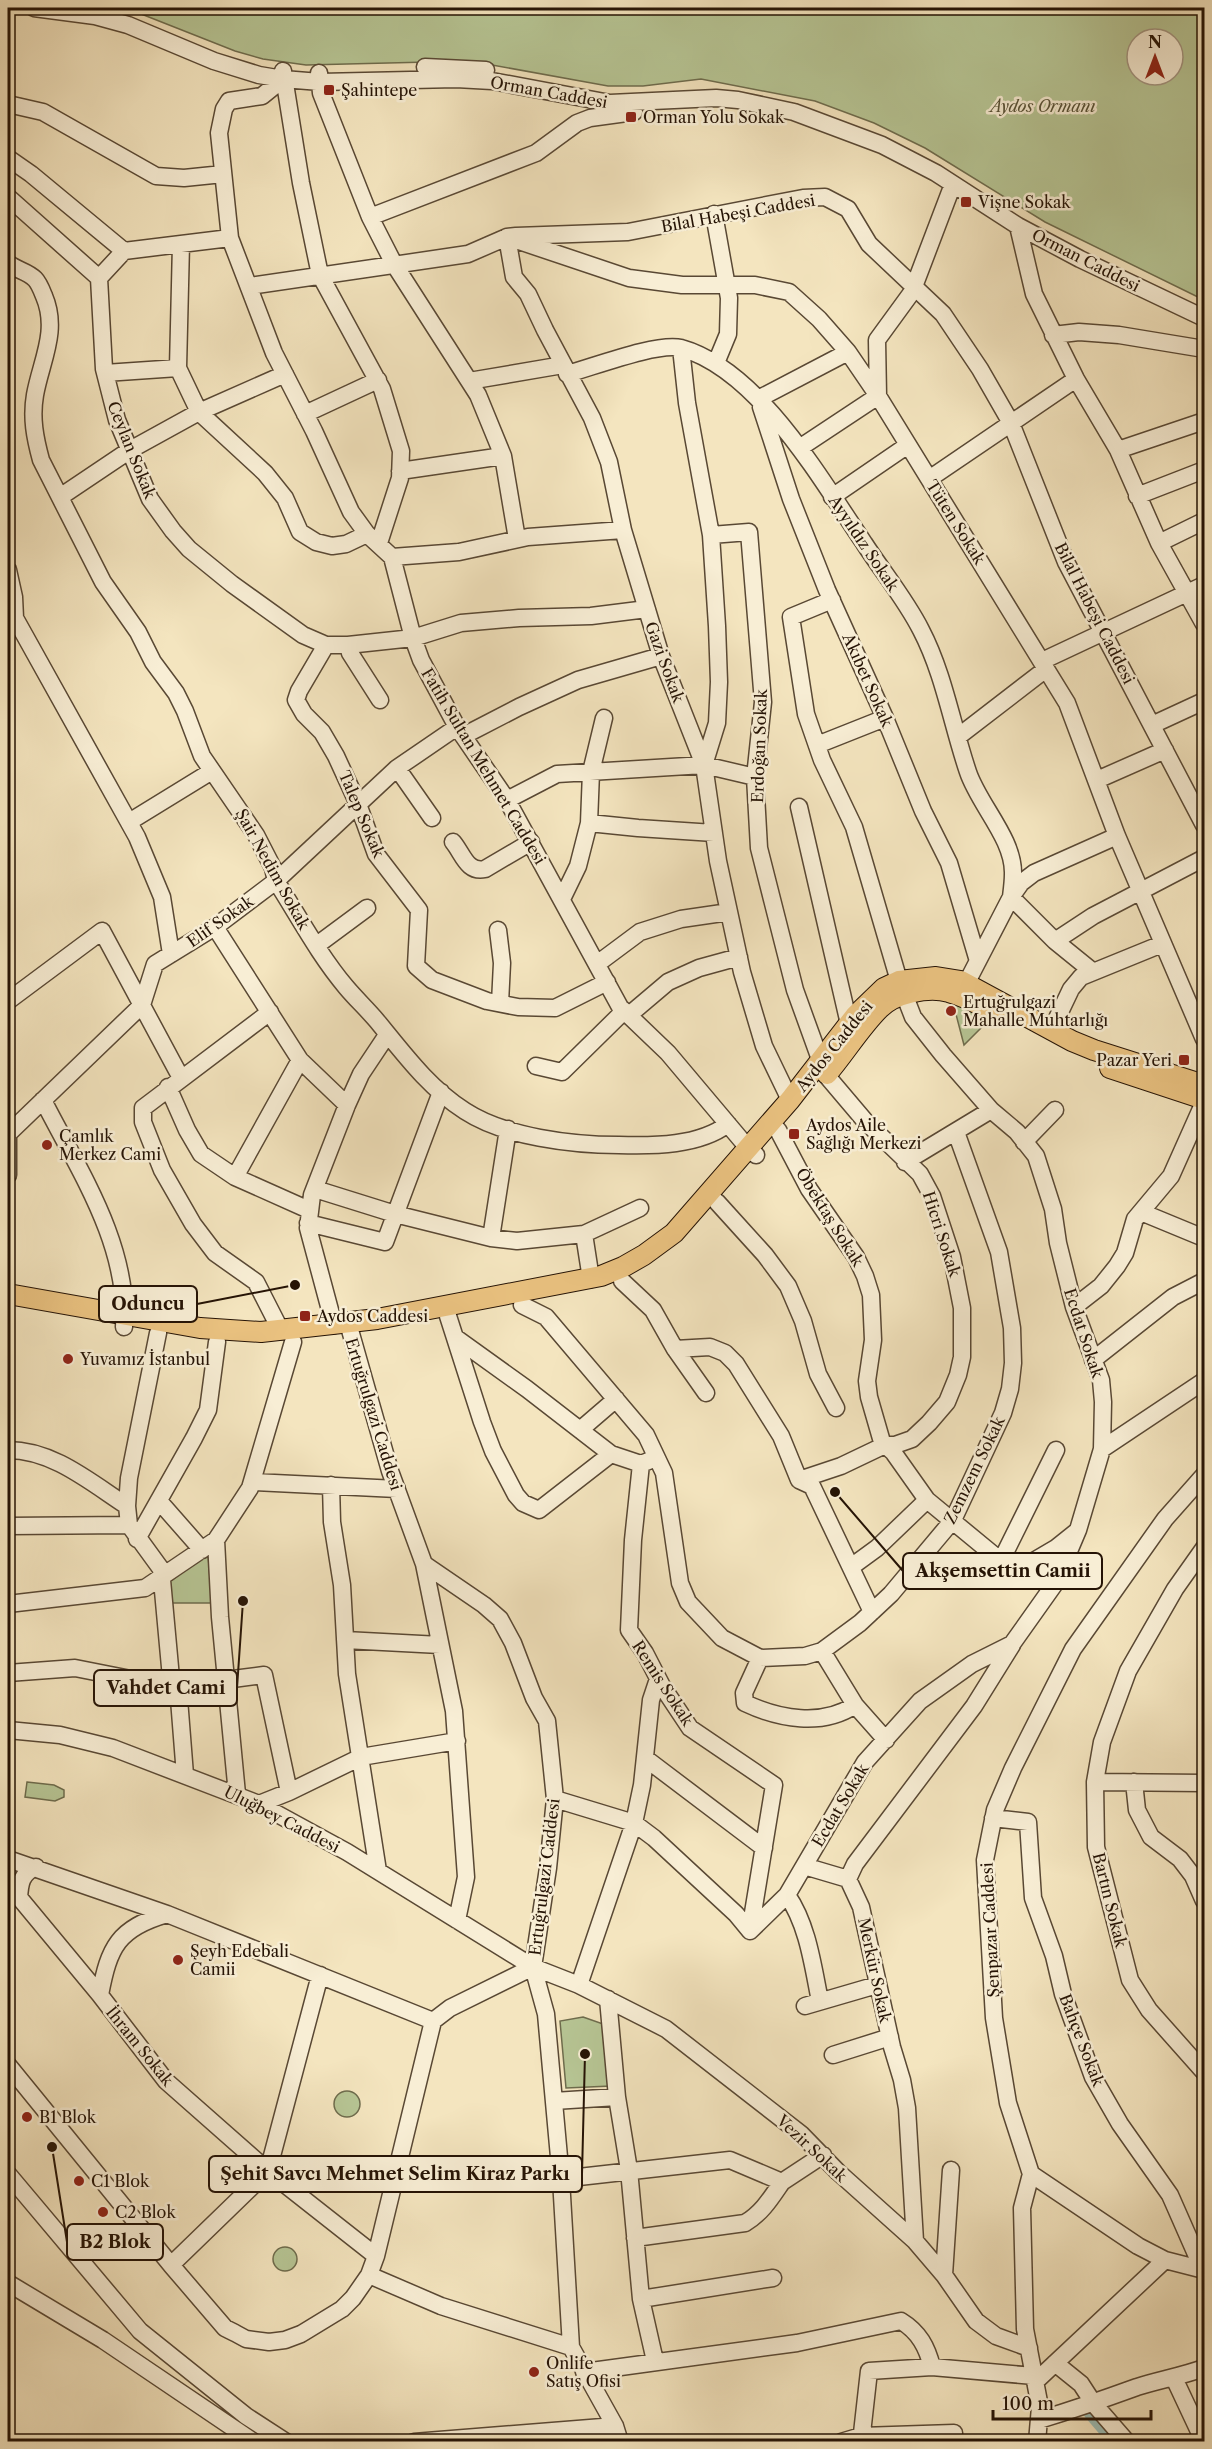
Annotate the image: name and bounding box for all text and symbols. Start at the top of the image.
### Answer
north arrow [1125,27,1185,87]
text: N [1148,32,1162,52]
street label: Orman Caddesi [489,72,609,112]
place label: Şahintepe [341,80,417,100]
marker: Şahintepe [322,83,336,97]
park label: Aydos Ormanı [987,96,1096,116]
place label: Orman Yolu Sokak [643,107,785,127]
marker: Orman Yolu Sokak [624,110,638,124]
street label: Bilal Habeşi Caddesi [659,190,817,236]
place label: Vişne Sokak [977,192,1071,212]
marker: Vişne Sokak [959,195,973,209]
street label: Orman Caddesi [1029,224,1144,296]
street label: Ceylan Sokak [103,398,161,502]
street label: Tüten Sokak [922,476,990,569]
street label: Ayyıldız Sokak [824,490,904,595]
street label: Bilal Habeşi Caddesi [1051,539,1139,687]
street label: Gazi Sokak [641,619,689,706]
street label: Akıbet Sokak [838,629,898,731]
street label: Fatih Sultan Mehmet Caddesi [417,664,551,868]
street label: Erdoğan Sokak [747,688,771,803]
street label: Talep Sokak [335,767,390,861]
street label: Şair Nedim Sokak [232,805,315,934]
street label: Elif Sokak [183,890,258,951]
place label: Ertuğrulgazi Mahalle Muhtarlığı [963,992,1108,1030]
street label: Aydos Caddesi [791,996,877,1096]
marker: Ertuğrulgazi Mahalle Muhtarlığı [944,1004,958,1018]
place label: Pazar Yeri [1096,1050,1172,1070]
marker: Pazar Yeri [1177,1053,1191,1067]
place label: Aydos Aile Sağlığı Merkezi [805,1115,922,1153]
place label: Çamlık Merkez Cami [59,1126,161,1164]
marker: Aydos Aile Sağlığı Merkezi [787,1127,801,1141]
marker: Çamlık Merkez Cami [40,1138,54,1152]
street label: Öbektaş Sokak [792,1164,869,1271]
street label: Hicri Sokak [919,1189,965,1280]
street label: Ecdat Sokak [1060,1285,1108,1381]
callout: Oduncu [99,1286,197,1322]
text: Oduncu [111,1293,185,1315]
place label: Aydos Caddesi [316,1306,428,1326]
marker: Aydos Caddesi [298,1309,312,1323]
street label: Ertuğrulgazi Caddesi [341,1335,407,1493]
place label: Yuvamız İstanbul [79,1349,210,1369]
marker: Yuvamız İstanbul [61,1352,75,1366]
street label: Zemzem Sokak [939,1412,1009,1527]
callout: Akşemsettin Camii [903,1553,1102,1589]
text: Akşemsettin Camii [914,1560,1091,1582]
street label: Remis Sokak [628,1637,698,1730]
callout: Vahdet Cami [94,1670,237,1706]
text: Vahdet Cami [106,1677,226,1699]
street label: Ecdat Sokak [807,1759,873,1850]
street label: Uluğbey Caddesi [221,1781,343,1857]
street label: Ertuğrulgazi Caddesi [524,1797,564,1957]
street label: Bartın Sokak [1089,1850,1132,1950]
street label: Şenpazar Caddesi [976,1862,1004,1998]
street label: Merkür Sokak [854,1916,896,2025]
place label: Şeyh Edebali Camii [190,1941,289,1979]
marker: Şeyh Edebali Camii [171,1953,185,1967]
street label: Bahçe Sokak [1055,1991,1109,2090]
street label: İhram Sokak [102,2002,179,2090]
place label: B1 Blok [39,2107,97,2127]
marker: B1 Blok [20,2110,34,2124]
street label: Vezir Sokak [772,2110,852,2186]
callout: Şehit Savcı Mehmet Selim Kiraz Parkı [209,2156,582,2192]
text: Şehit Savcı Mehmet Selim Kiraz Parkı [220,2163,570,2185]
place label: C1 Blok [91,2171,150,2191]
marker: C1 Blok [72,2174,86,2188]
place label: C2 Blok [115,2202,176,2222]
marker: C2 Blok [96,2205,110,2219]
callout: B2 Blok [67,2224,163,2260]
text: B2 Blok [79,2231,152,2253]
place label: Onlife Satış Ofisi [546,2353,621,2391]
marker: Onlife Satış Ofisi [527,2365,541,2379]
scale bar [993,2383,1150,2421]
text: 100 m [1002,2393,1054,2415]

